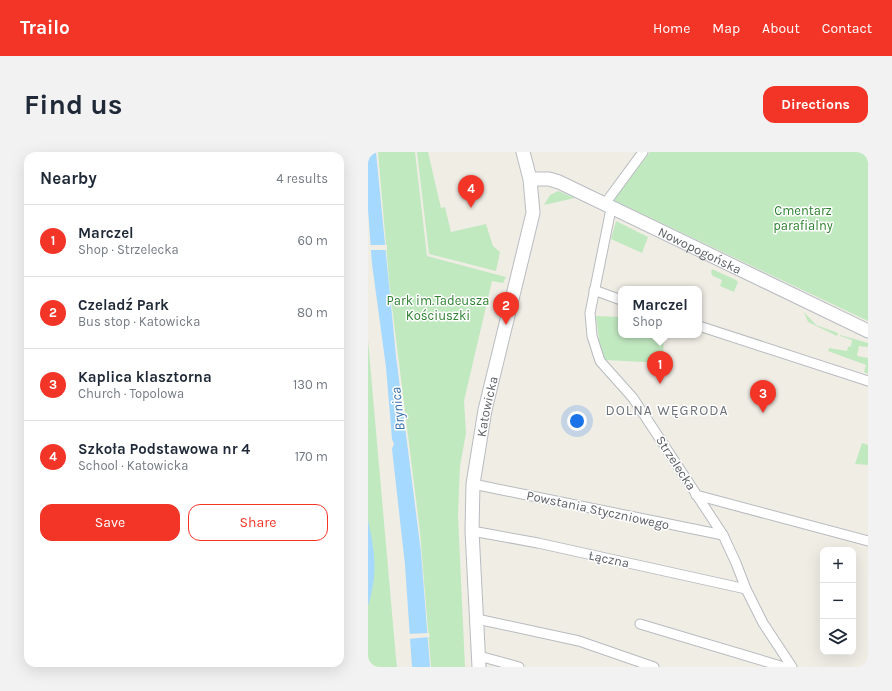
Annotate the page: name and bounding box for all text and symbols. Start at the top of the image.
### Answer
text: Trailo [20,17,70,39]
text: Home [653,20,690,37]
text: Map [712,20,740,37]
text: About [762,20,800,37]
text: Contact [822,20,872,37]
button: Directions [763,86,868,123]
text: Find us [24,88,123,121]
text: Nearby [40,168,97,188]
text: 4 results [276,171,328,186]
pin: 4 [458,175,484,208]
park label: Cmentarz parafialny [773,203,833,233]
street label: Nowopogońska [656,223,744,277]
text: Marczel [78,224,134,242]
text: 1 [51,233,55,248]
text: 60 m [298,233,328,248]
text: Shop · Strzelecka [78,242,179,257]
popup [618,286,702,338]
pin: 2 [493,292,519,325]
park label: Park im.Tadeusza Kościuszki [387,293,489,323]
text: Czeladź Park [78,296,169,314]
text: Marczel [632,296,688,314]
text: 2 [49,305,57,320]
text: 80 m [297,305,328,320]
text: Bus stop · Katowicka [78,314,200,329]
text: Shop [632,314,663,329]
pin: 1 [647,351,673,384]
text: Kaplica klasztorna [78,368,212,386]
street label: Katowicka [473,375,500,438]
text: 3 [49,377,57,392]
text: 130 m [293,377,328,392]
pin: 3 [750,380,776,413]
text: Church · Topolowa [78,386,184,401]
water label: Brynica [387,386,409,432]
district label: DOLNA WĘGRODA [605,402,729,419]
your location [567,411,587,431]
street label: Strzelecka [653,433,699,493]
text: Szkoła Podstawowa nr 4 [78,440,250,458]
text: 4 [49,449,57,464]
text: 170 m [295,449,328,464]
text: School · Katowicka [78,458,188,473]
street label: Powstania Styczniowego [525,488,671,532]
button: Save [40,504,180,541]
button: Share [188,504,328,541]
street label: Łączna [587,547,631,571]
map controls [820,547,856,655]
button: + [820,547,856,583]
button: − [820,583,856,619]
button: layers [820,619,856,655]

